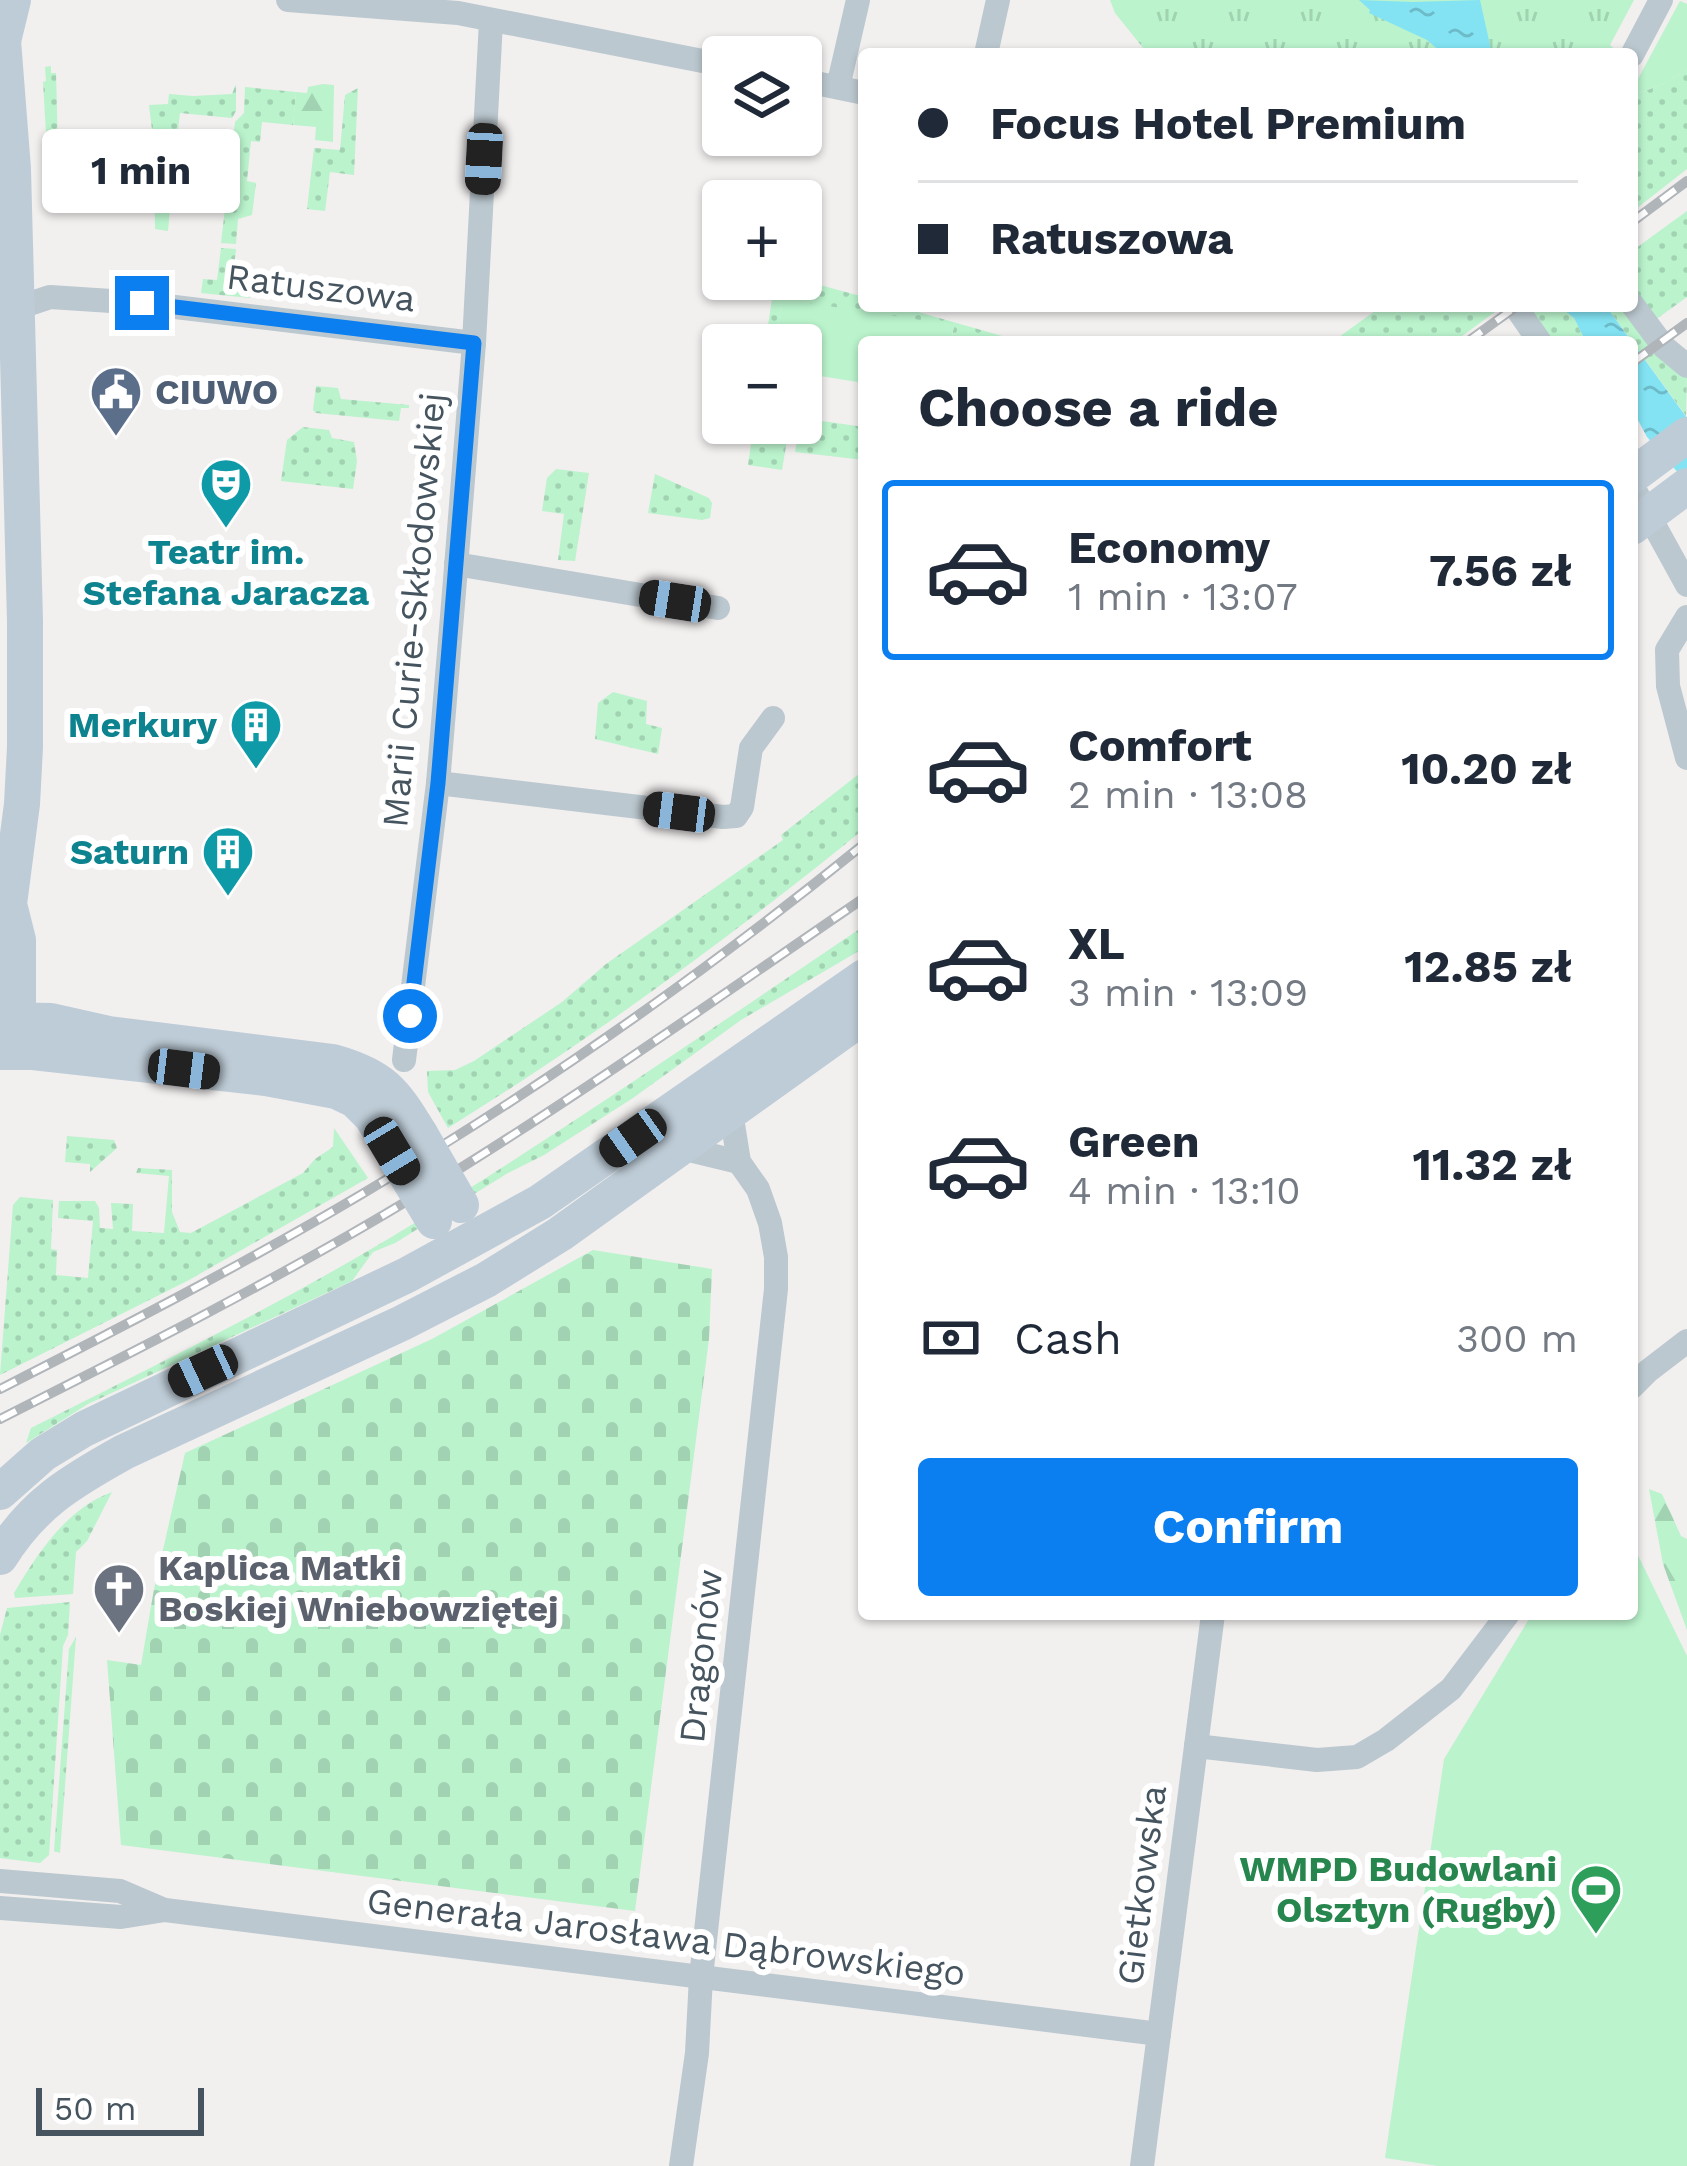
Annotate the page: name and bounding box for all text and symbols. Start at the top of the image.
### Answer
map controls [702,36,822,444]
button: layers [702,36,822,156]
text: Focus Hotel Premium [990,97,1466,150]
car [464,122,504,196]
callout: 1 min [43,129,241,213]
text: 1 min [91,148,191,193]
button: + [702,180,822,300]
text: Ratuszowa [990,212,1233,265]
street label: Ratuszowa [224,256,418,320]
route end [115,276,169,330]
button: − [702,324,822,444]
public building icon: CIUWO [88,364,144,438]
place label: CIUWO [155,371,278,413]
text: Choose a ride [918,376,1279,439]
street label: Marii Curie-Skłodowskiej [374,391,454,829]
theatre icon: Teatr im. Stefana Jaracza [198,456,254,530]
icon: car [924,516,1032,624]
text: Economy [1068,521,1270,574]
place label: Teatr im. Stefana Jaracza [83,531,369,614]
text: 7.56 zł [1429,544,1572,597]
text: 1 min · 13:07 [1068,574,1298,619]
car [637,578,713,624]
building icon: Merkury [228,697,284,771]
place label: Merkury [68,704,218,746]
icon: car [924,714,1032,822]
text: Comfort [1068,719,1252,772]
text: 10.20 zł [1401,742,1572,795]
text: 2 min · 13:08 [1068,772,1308,817]
car [641,790,717,834]
building icon: Saturn [200,824,256,898]
place label: Saturn [70,831,189,873]
icon: car [924,912,1032,1020]
text: XL [1068,917,1125,970]
text: 12.85 zł [1404,940,1572,993]
text: 3 min · 13:09 [1068,970,1308,1015]
route start [383,989,437,1043]
car [146,1047,222,1091]
car [593,1103,673,1173]
icon: car [924,1110,1032,1218]
car [358,1111,426,1191]
text: Green [1068,1115,1200,1168]
text: 11.32 zł [1413,1138,1572,1191]
text: 4 min · 13:10 [1068,1168,1300,1213]
icon: cash [918,1305,984,1371]
text: Cash [1014,1312,1122,1365]
text: 300 m [1456,1316,1578,1361]
car [163,1339,243,1403]
button: Confirm [918,1458,1578,1596]
place label: Kaplica Matki Boskiej Wniebowziętej [158,1547,558,1630]
church icon: Kaplica Matki Boskiej Wniebowziętej [91,1561,147,1635]
street label: Dragonów [671,1567,731,1745]
street label: Gietkowska [1109,1783,1175,1987]
place label: WMPD Budowlani Olsztyn (Rugby) [1239,1848,1557,1931]
sports icon: WMPD Budowlani Olsztyn (Rugby) [1568,1862,1624,1936]
street label: Generała Jarosława Dąbrowskiego [364,1879,968,1995]
scale bar [36,2082,204,2135]
text: 50 m [54,2089,136,2128]

